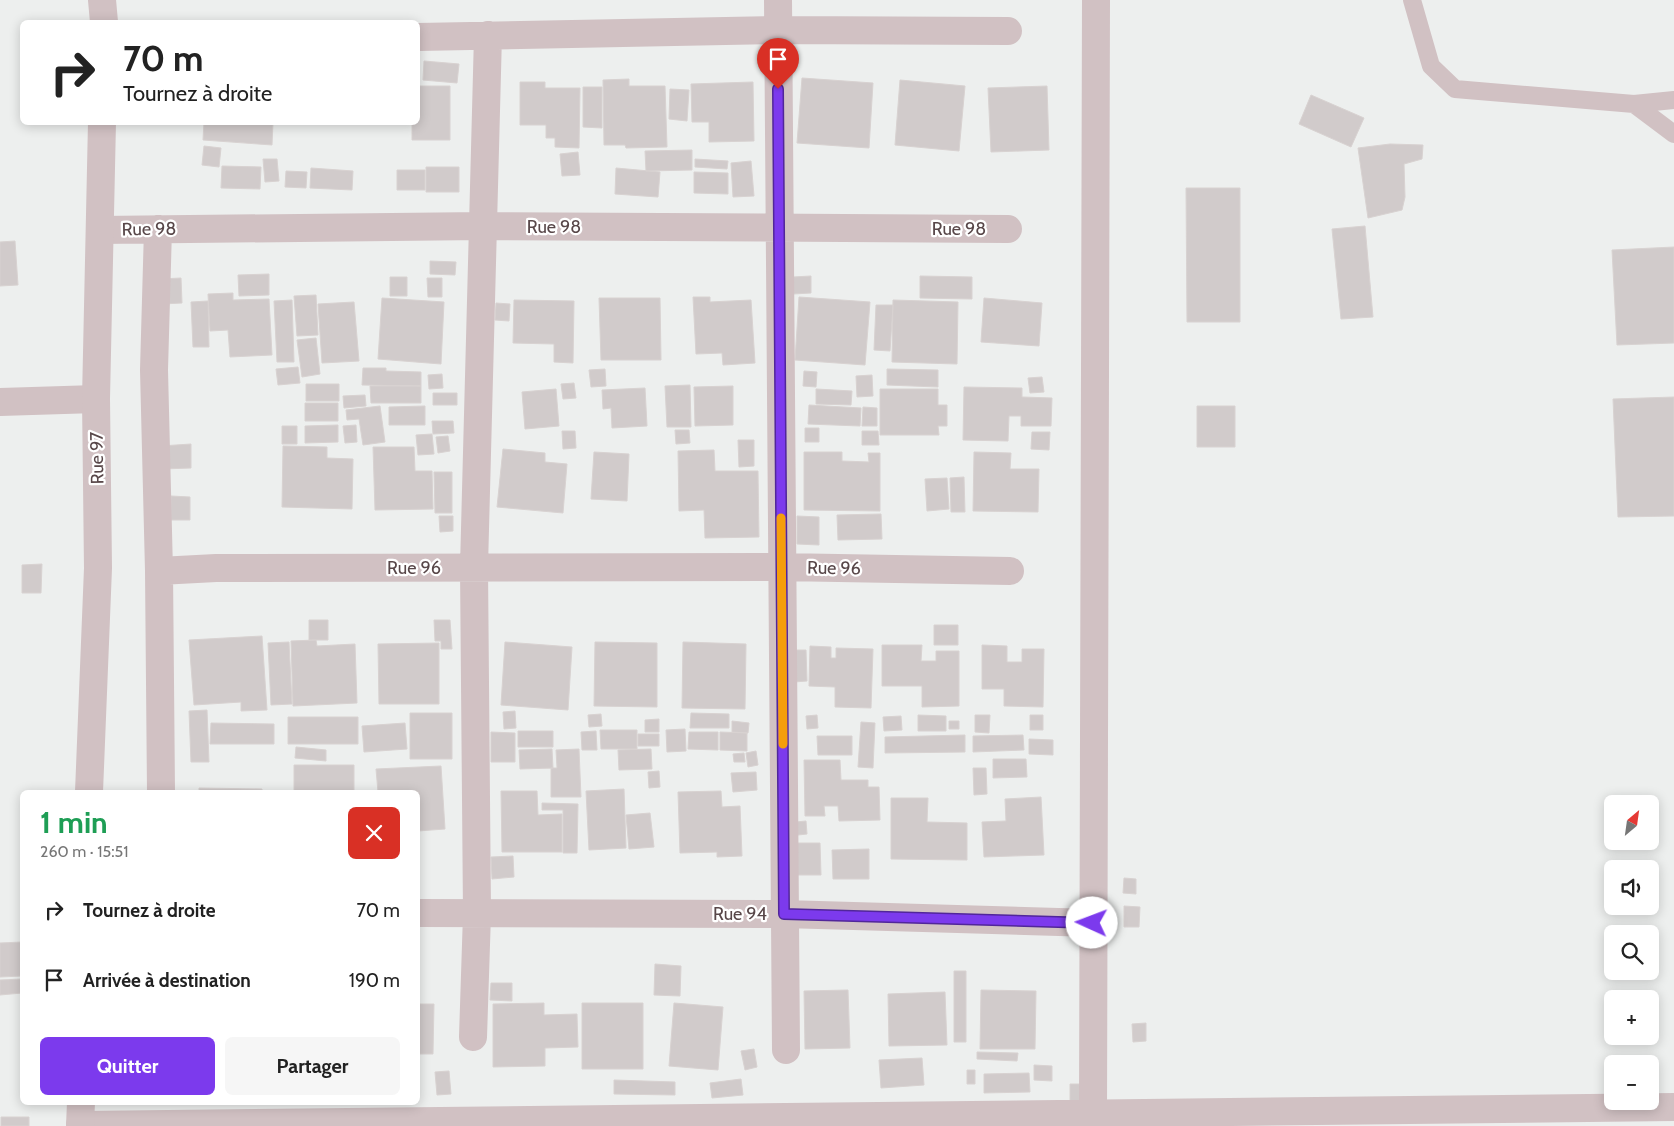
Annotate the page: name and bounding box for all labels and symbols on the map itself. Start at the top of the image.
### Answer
pin [757,38,799,89]
street label: Rue 98 [527,216,581,238]
street label: Rue 98 [122,218,176,240]
street label: Rue 98 [932,218,986,240]
street label: Rue 97 [86,431,108,485]
street label: Rue 96 [387,557,441,579]
street label: Rue 96 [807,557,861,579]
north arrow [1604,795,1659,850]
position arrow [1065,896,1117,948]
street label: Rue 94 [713,903,767,925]

